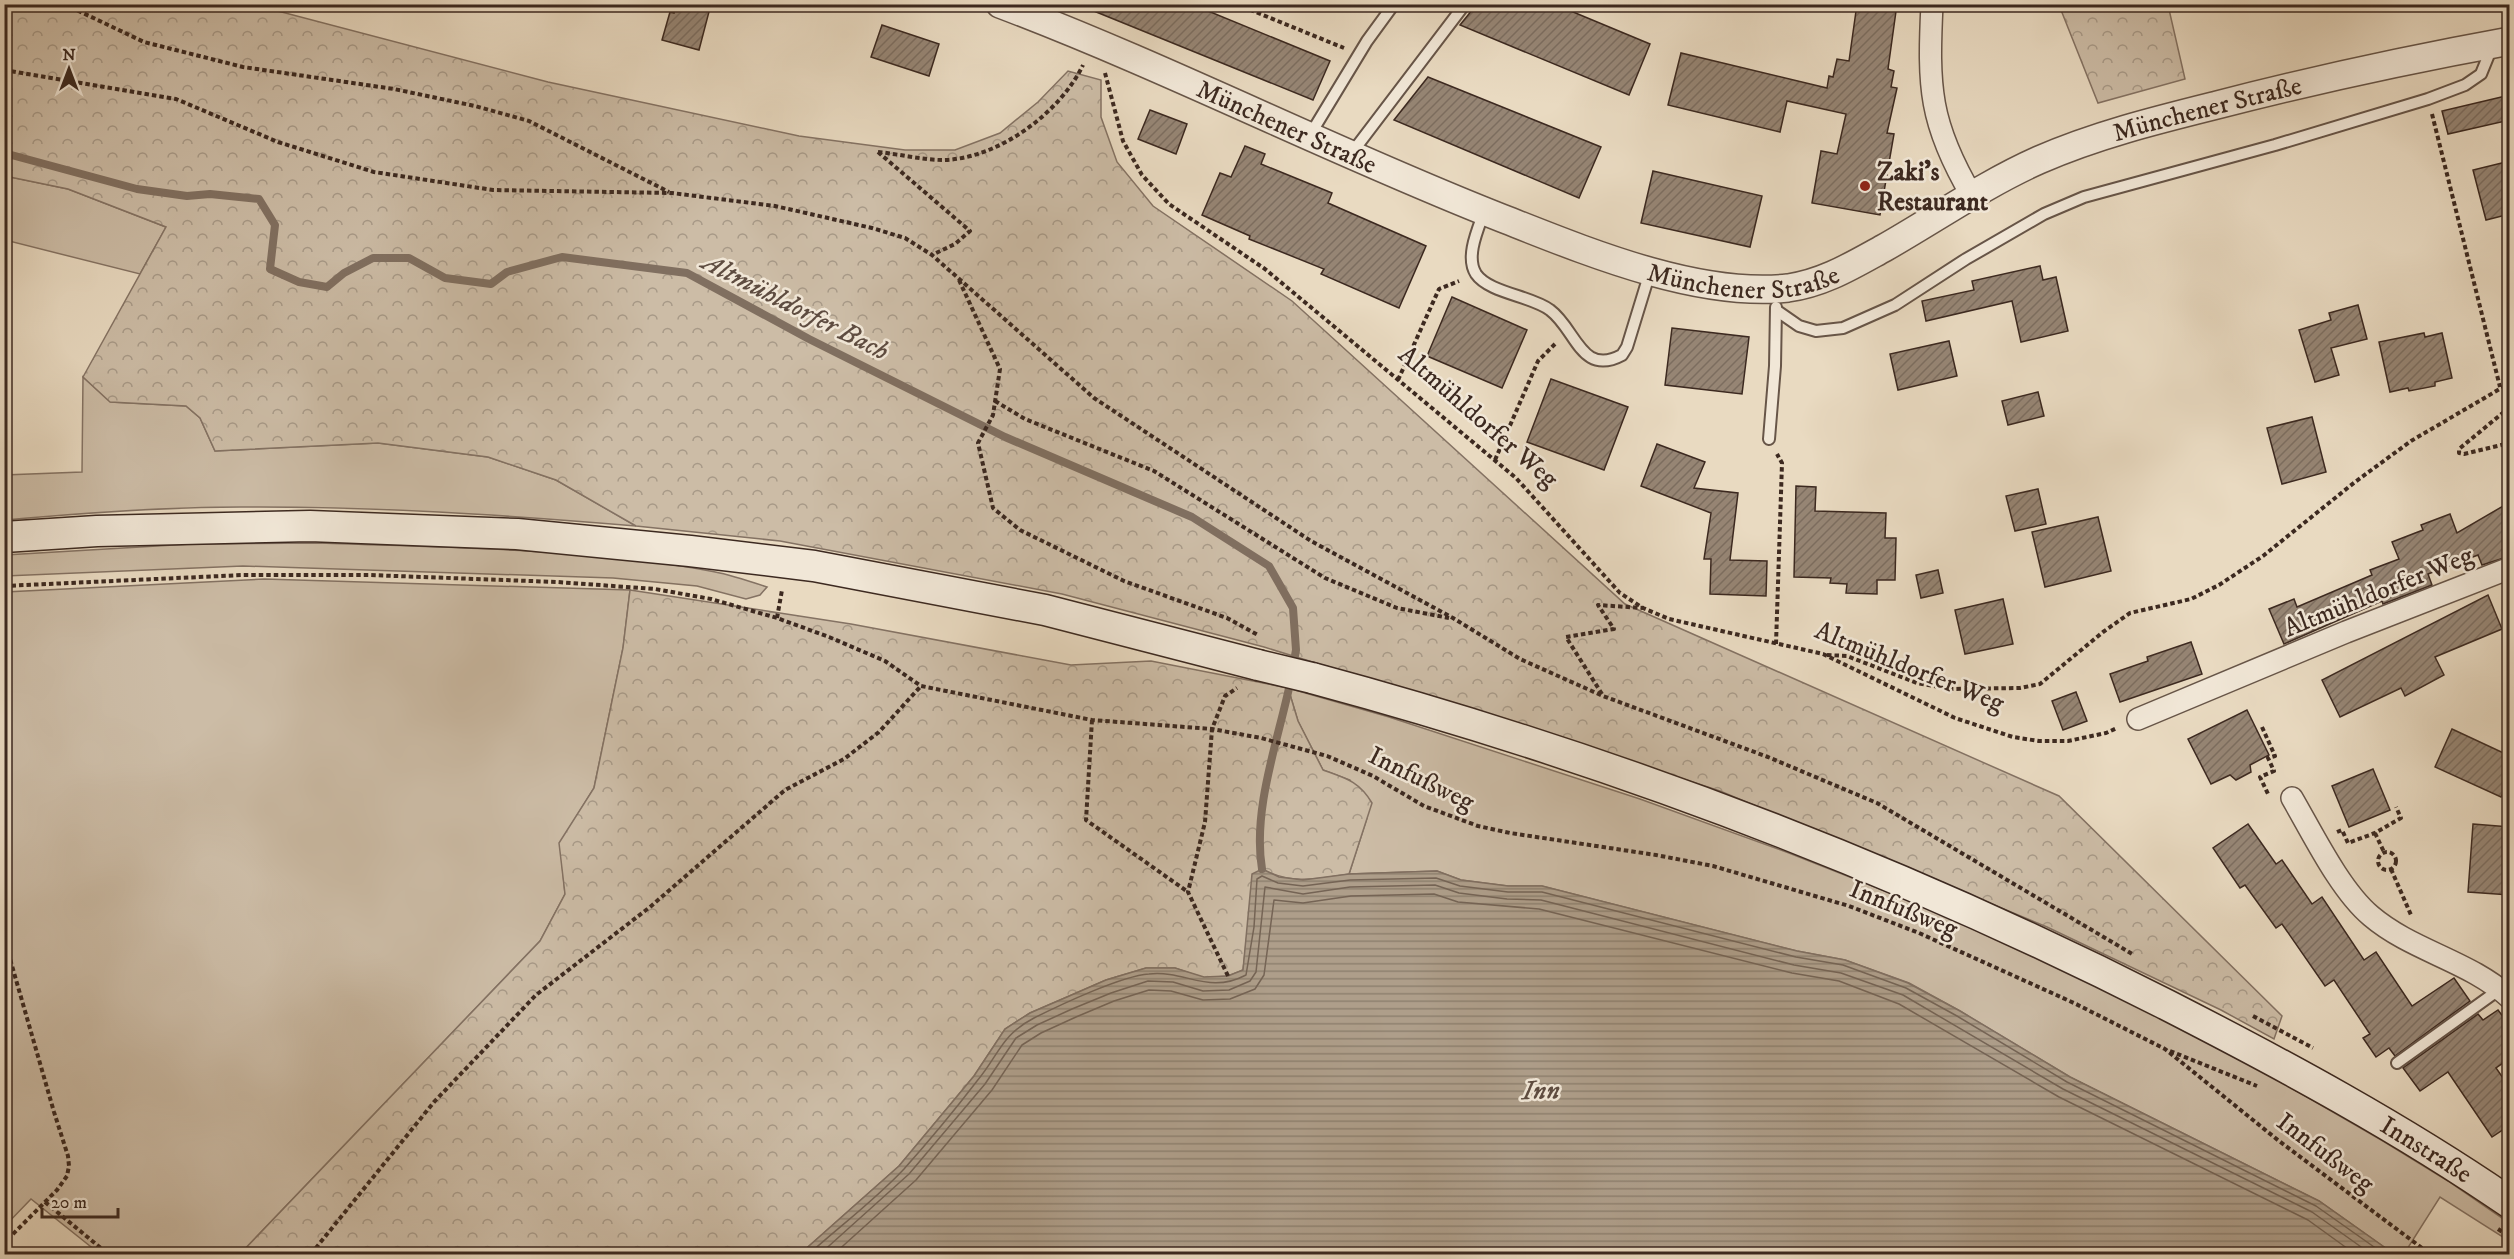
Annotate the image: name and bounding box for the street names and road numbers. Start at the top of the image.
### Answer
street label: Münchener Straße [2109,70,2305,150]
street label: Münchener Straße [1191,73,1382,182]
street label: Münchener Straße [1643,256,1845,307]
street label: Altmühldorfer Weg [1391,339,1565,496]
street label: Altmühldorfer Weg [2279,539,2478,645]
street label: Altmühldorfer Weg [1810,614,2009,721]
street label: Innfußweg [1363,740,1480,819]
street label: Innfußweg [1844,873,1963,946]
street label: Innfußweg [2270,1106,2381,1201]
street label: Innstraße [2374,1109,2478,1191]

